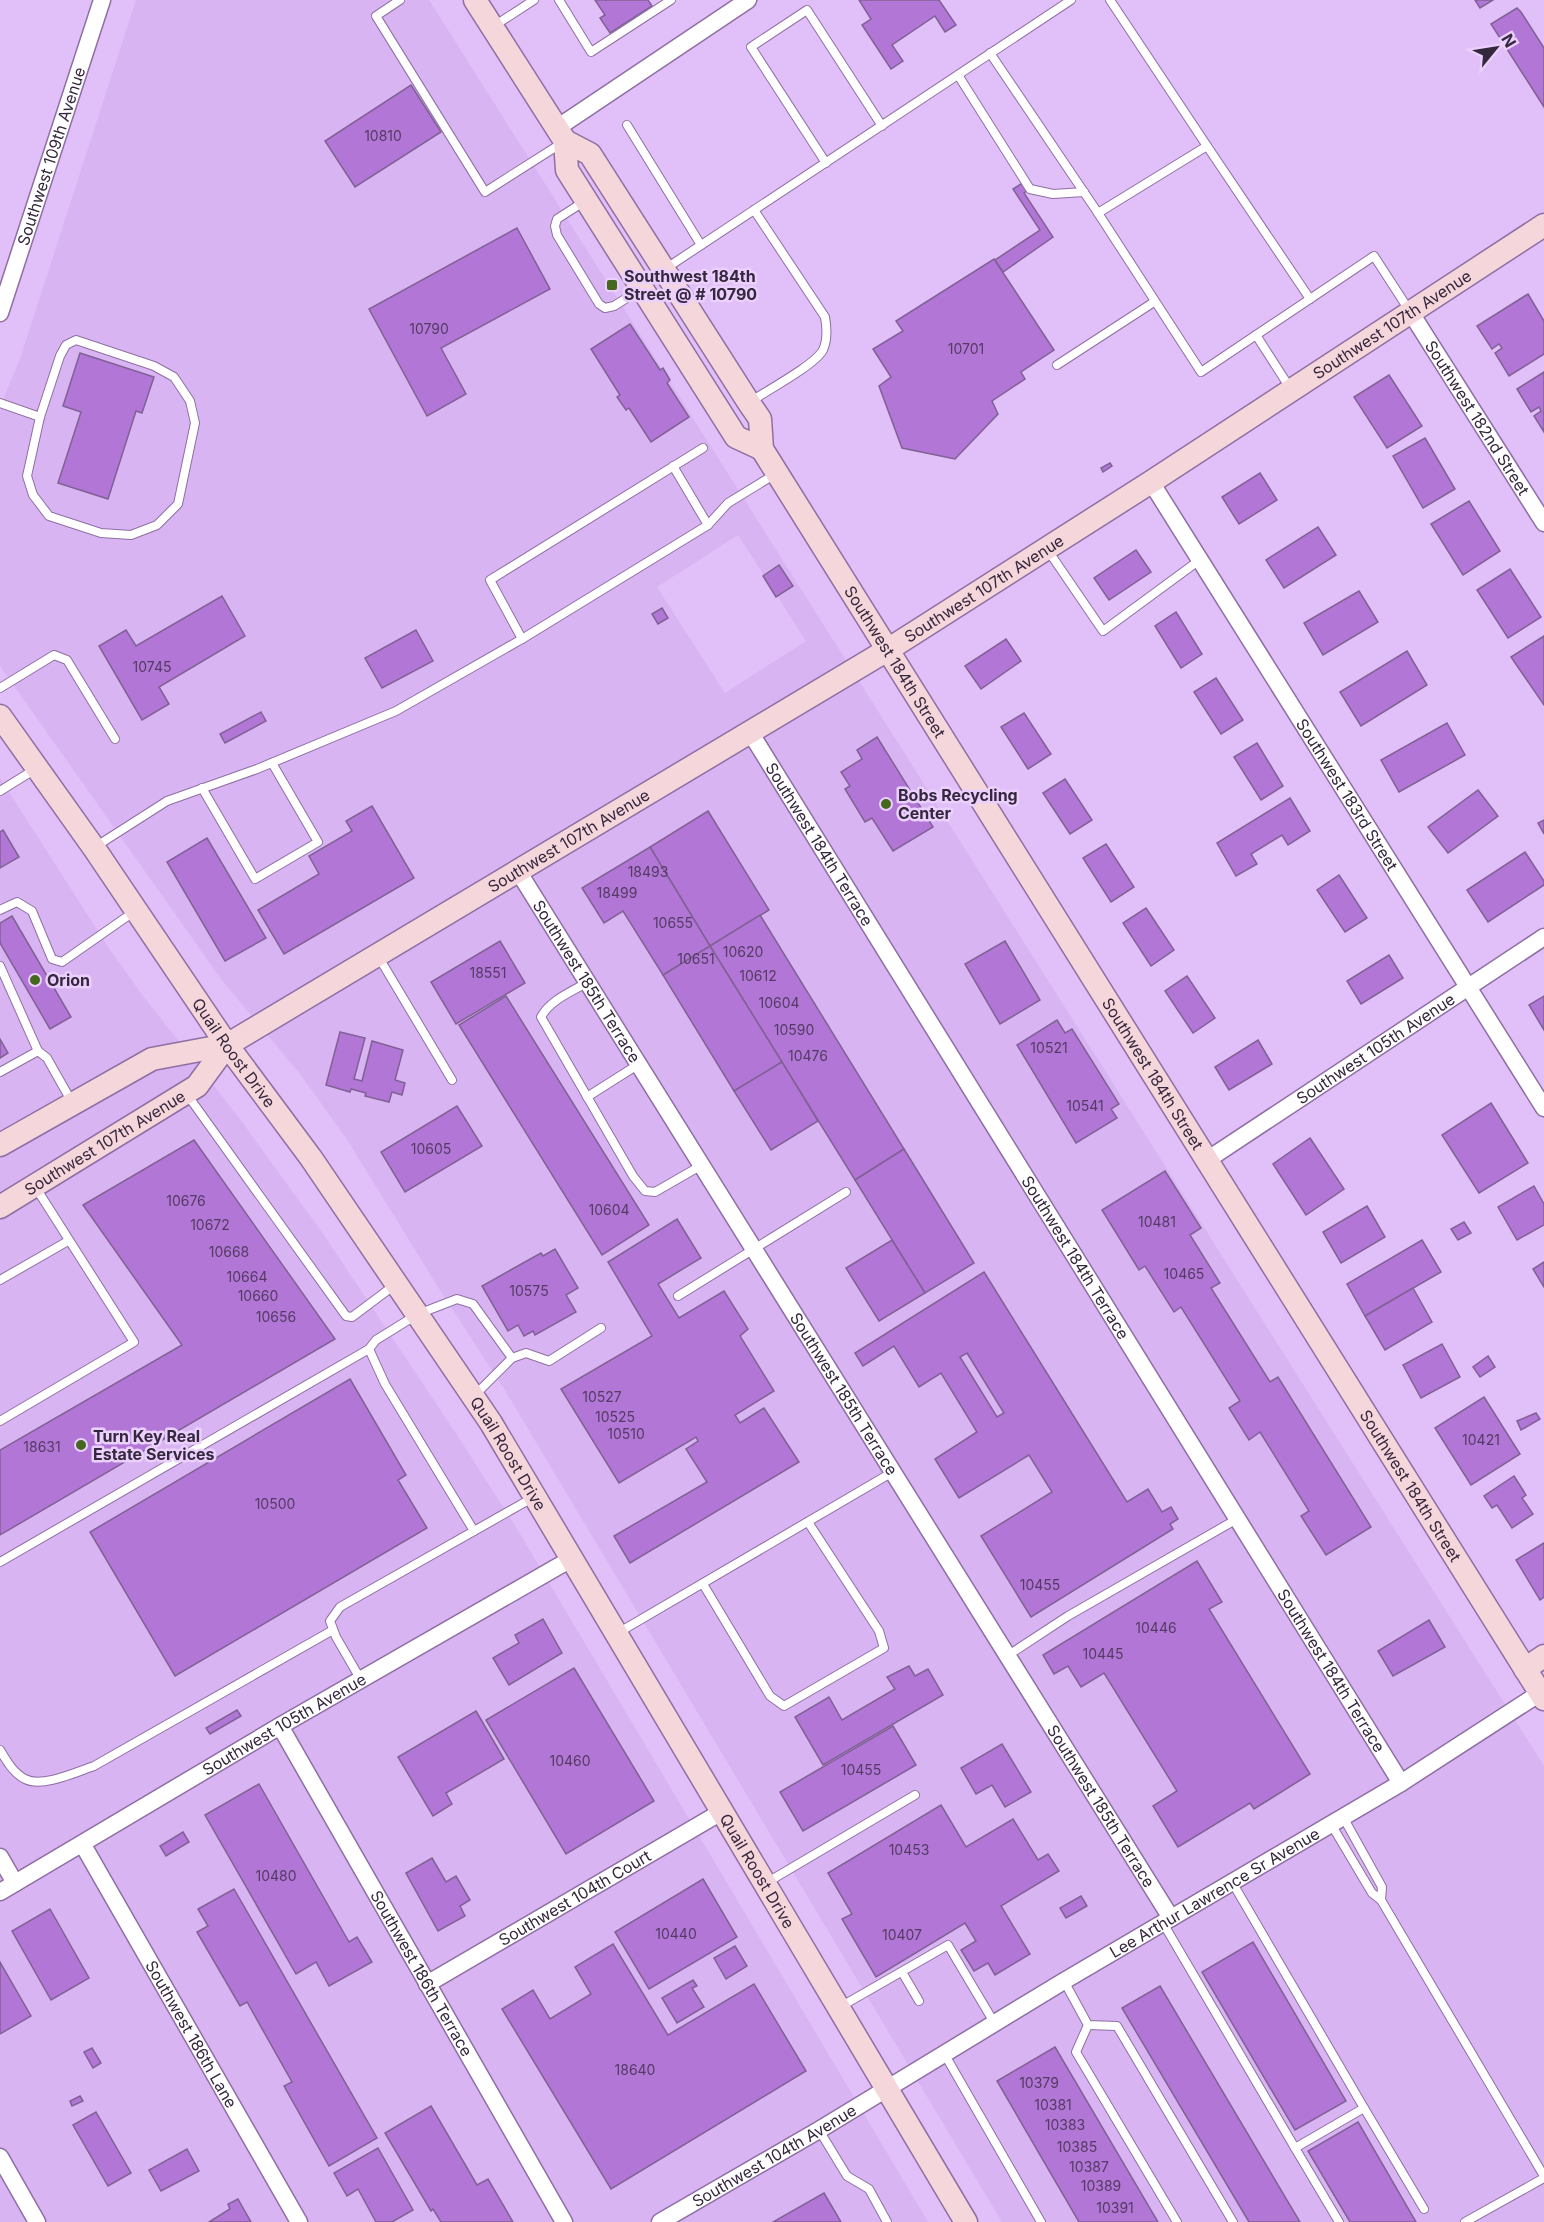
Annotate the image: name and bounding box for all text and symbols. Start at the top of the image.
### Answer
north arrow [1466,18,1526,78]
text: N [1497,30,1521,51]
street label: Southwest 109th Avenue [13,64,90,248]
house number: 10810 [364,127,402,144]
street label: Southwest 107th Avenue [1309,265,1475,383]
place label: Southwest 184th Street @ # 10790 [624,266,757,304]
marker: Southwest 184th Street @ # 10790 [605,278,619,292]
house number: 10790 [409,320,449,337]
street label: Southwest 182nd Street [1421,337,1534,499]
house number: 10701 [948,340,984,357]
street label: Southwest 107th Avenue [901,530,1067,647]
street label: Southwest 184th Street [840,582,950,741]
house number: 10745 [133,658,171,675]
street label: Southwest 183rd Street [1292,715,1402,874]
street label: Southwest 184th Terrace [761,759,878,930]
street label: Southwest 107th Avenue [484,785,653,897]
place label: Bobs Recycling Center [898,785,1018,823]
marker: Bobs Recycling Center [879,797,893,811]
house number: 18493 [628,863,668,880]
house number: 18499 [597,884,637,901]
street label: Southwest 185th Terrace [529,896,645,1066]
house number: 10655 [653,914,693,931]
house number: 10620 [723,943,763,960]
house number: 10651 [677,950,715,967]
house number: 18551 [469,964,507,981]
house number: 10612 [739,967,777,984]
place label: Orion [47,970,90,990]
marker: Orion [28,973,42,987]
street label: Southwest 105th Avenue [1292,989,1459,1108]
street label: Quail Roost Drive [188,994,280,1111]
house number: 10604 [758,994,800,1011]
street label: Southwest 184th Street [1098,994,1208,1153]
house number: 10590 [774,1021,814,1038]
house number: 10521 [1030,1039,1068,1056]
house number: 10476 [788,1047,828,1064]
street label: Southwest 107th Avenue [21,1086,189,1200]
house number: 10541 [1066,1097,1104,1114]
house number: 10605 [411,1140,451,1157]
street label: Southwest 184th Terrace [1017,1172,1134,1343]
house number: 10676 [166,1192,206,1209]
house number: 10604 [588,1201,630,1218]
house number: 10481 [1138,1213,1176,1230]
house number: 10672 [190,1216,230,1233]
house number: 10668 [209,1243,249,1260]
house number: 10465 [1164,1265,1204,1282]
house number: 10664 [227,1268,267,1285]
house number: 10575 [509,1282,549,1299]
house number: 10660 [238,1287,278,1304]
house number: 10656 [256,1308,296,1325]
street label: Southwest 185th Terrace [786,1309,902,1479]
house number: 10527 [582,1388,622,1405]
street label: Quail Roost Drive [466,1393,551,1514]
street label: Southwest 184th Street [1356,1406,1466,1565]
house number: 10525 [595,1408,635,1425]
house number: 10510 [607,1425,645,1442]
place label: Turn Key Real Estate Services [93,1426,215,1464]
house number: 10421 [1462,1431,1500,1448]
house number: 18631 [23,1438,61,1455]
marker: Turn Key Real Estate Services [74,1438,88,1452]
house number: 10500 [255,1495,295,1512]
house number: 10455 [1020,1576,1060,1593]
street label: Southwest 184th Terrace [1273,1585,1389,1756]
house number: 10446 [1135,1619,1177,1636]
house number: 10445 [1082,1645,1124,1662]
street label: Southwest 105th Avenue [199,1669,370,1780]
street label: Southwest 185th Terrace [1043,1721,1159,1891]
house number: 10460 [549,1752,591,1769]
house number: 10455 [841,1761,881,1778]
street label: Quail Roost Drive [715,1810,799,1932]
street label: Lee Arthur Lawrence Sr Avenue [1106,1823,1323,1962]
house number: 10453 [889,1841,929,1858]
street label: Southwest 104th Court [495,1845,654,1950]
house number: 10480 [255,1867,297,1884]
street label: Southwest 186th Terrace [366,1887,477,2060]
house number: 10440 [655,1925,697,1942]
house number: 10407 [882,1926,922,1943]
street label: Southwest 186th Lane [141,1957,241,2111]
house number: 18640 [615,2061,655,2078]
house number: 10379 [1019,2074,1059,2091]
house number: 10381 [1034,2096,1072,2113]
street label: Southwest 104th Avenue [688,2100,860,2211]
house number: 10383 [1045,2116,1085,2133]
house number: 10385 [1057,2138,1097,2155]
house number: 10387 [1069,2158,1109,2175]
house number: 10389 [1081,2177,1121,2194]
house number: 10391 [1096,2199,1134,2216]

